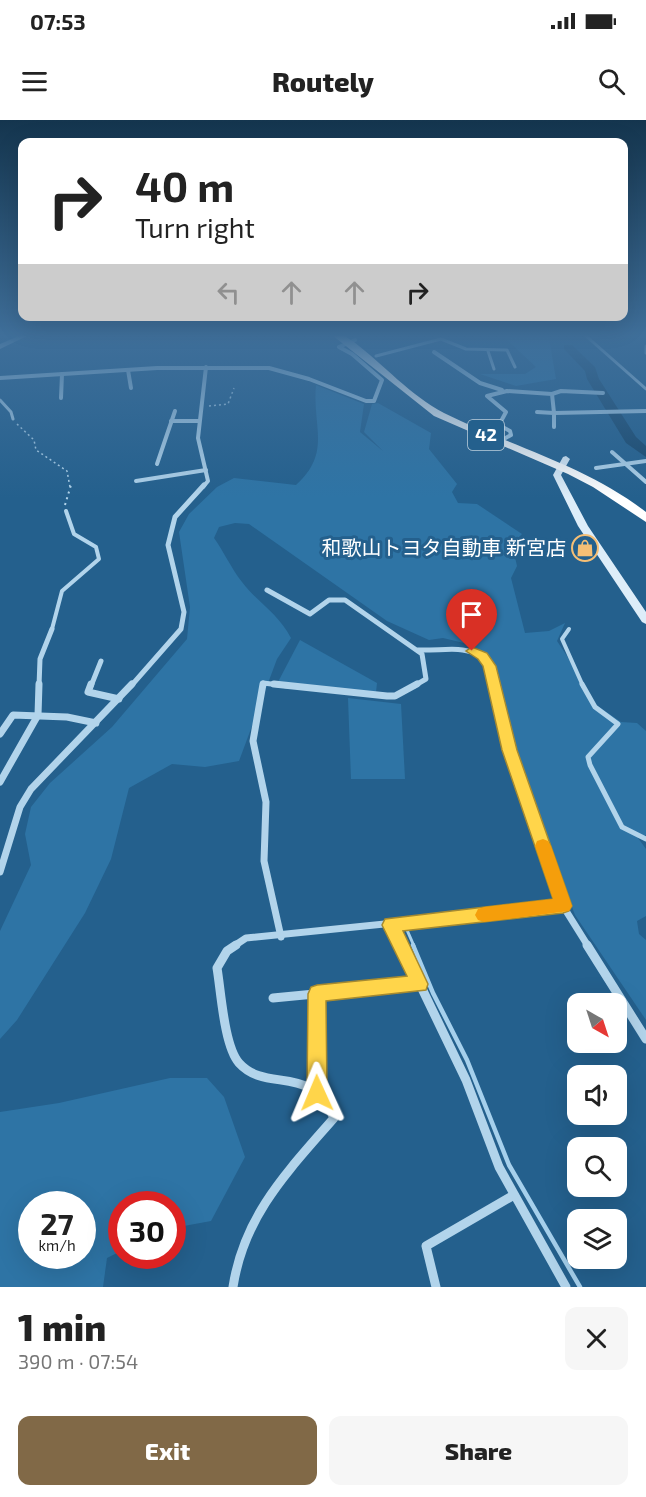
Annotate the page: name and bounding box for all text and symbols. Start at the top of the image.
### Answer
text: 07:53 [30,8,86,34]
icon: menu [18,65,51,98]
text: Routely [272,65,374,97]
icon: search [595,65,628,98]
text: 40 m [135,160,234,210]
icon: right [36,162,114,240]
text: Turn right [135,211,255,243]
icon: left [212,276,245,309]
icon: ahead [275,276,308,309]
icon: ahead [338,276,371,309]
icon: right [401,276,434,309]
road number: 42 [468,420,504,450]
shop icon: 和歌山トヨタ自動車 新宮店 [570,533,600,563]
place label: 和歌山トヨタ自動車 新宮店 [322,535,566,559]
pin [446,589,497,651]
icon: arrive [455,598,488,631]
north arrow [567,993,627,1053]
map controls [567,993,627,1269]
position arrow [285,1061,349,1125]
button: sound [567,1065,627,1125]
button: search [567,1137,627,1197]
speed limit sign: 30 [108,1191,186,1269]
text: 27 [40,1205,74,1241]
button: layers [567,1209,627,1269]
text: km/h [38,1236,76,1254]
text: 1 min [18,1305,106,1348]
button: close [565,1307,628,1370]
text: 390 m · 07:54 [18,1349,138,1373]
button: Exit [18,1416,317,1485]
button: Share [329,1416,628,1485]

